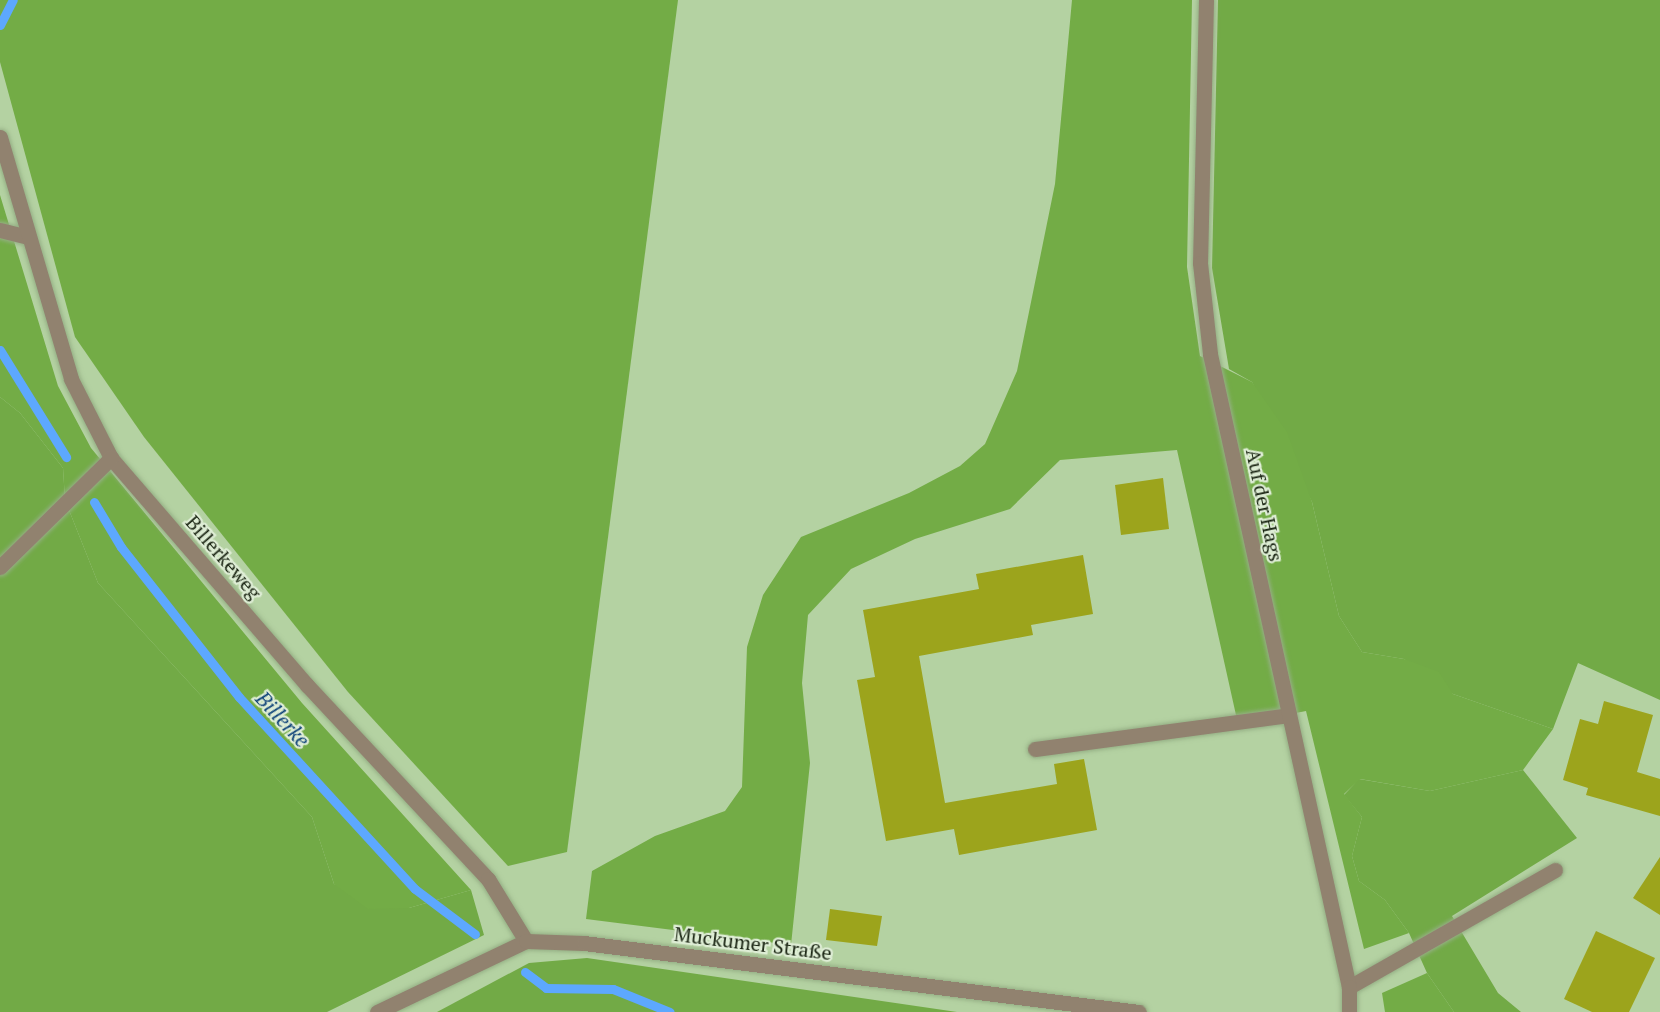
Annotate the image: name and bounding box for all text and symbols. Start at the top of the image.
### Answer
street label: Auf der Hags [1241,447,1289,563]
street label: Billerkeweg [181,510,267,604]
water label: Billerke [251,686,315,752]
street label: Muckumer Straße [673,921,833,965]

